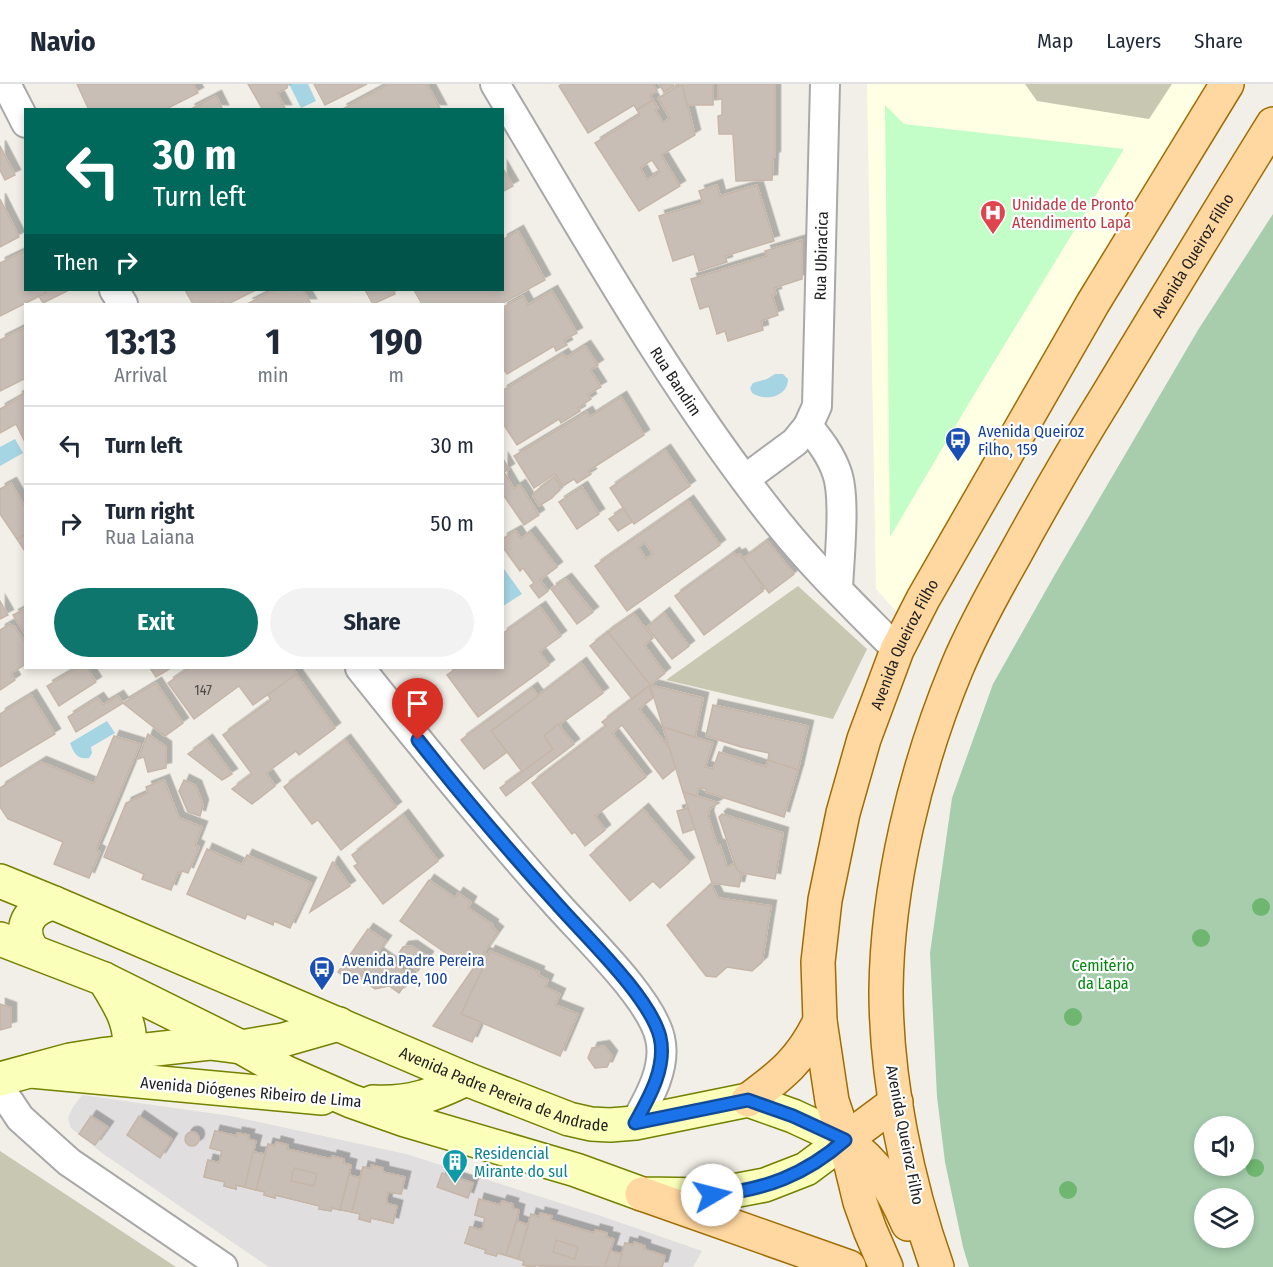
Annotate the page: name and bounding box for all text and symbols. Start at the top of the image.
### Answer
text: Navio [30,25,96,58]
text: Map [1037,28,1073,54]
text: Layers [1106,28,1161,54]
text: Share [1194,28,1243,54]
text: 30 m [153,130,237,180]
icon: left [54,132,132,210]
text: Turn left [153,181,246,213]
street label: Avenida Queiroz Filho [1147,190,1237,321]
place label: Unidade de Pronto Atendimento Lapa [1012,195,1134,232]
hospital icon: Unidade de Pronto Atendimento Lapa [978,198,1008,236]
street label: Rua Ubiracica [810,211,831,301]
icon: right [110,246,143,279]
text: Then [54,249,98,276]
text: 13:13 [105,320,177,364]
text: 1 [265,320,281,364]
text: 190 [369,320,423,364]
street label: Rua Bandim [647,343,706,419]
text: Arrival [114,363,167,387]
text: min [258,363,288,387]
text: m [389,363,404,387]
place label: Avenida Queiroz Filho, 159 [978,422,1084,459]
bus stop icon: Avenida Queiroz Filho, 159 [943,425,973,463]
icon: left [54,429,87,462]
text: Turn left [105,432,183,459]
text: 30 m [431,432,474,459]
text: Turn right [105,498,194,525]
icon: right [54,507,87,540]
text: 50 m [430,510,474,537]
text: Rua Laiana [105,525,195,549]
street label: Avenida Queiroz Filho [866,576,942,712]
button: Exit [54,588,258,657]
button: Share [270,588,474,657]
pin [392,678,443,740]
house number: 147 [194,682,212,699]
icon: arrive [401,687,434,720]
place label: Avenida Padre Pereira De Andrade, 100 [342,951,485,988]
bus stop icon: Avenida Padre Pereira De Andrade, 100 [307,954,337,992]
park label: Cemitério da Lapa [1072,956,1134,993]
street label: Avenida Padre Pereira de Andrade [397,1042,609,1134]
street label: Avenida Queiroz Filho [882,1064,928,1206]
street label: Avenida Diógenes Ribeiro de Lima [140,1073,363,1111]
map controls [1194,1116,1254,1248]
button: sound [1194,1116,1254,1176]
place label: Residencial Mirante do sul [474,1144,568,1181]
building icon: Residencial Mirante do sul [440,1147,470,1185]
position arrow [680,1163,744,1227]
button: layers [1194,1188,1254,1248]

